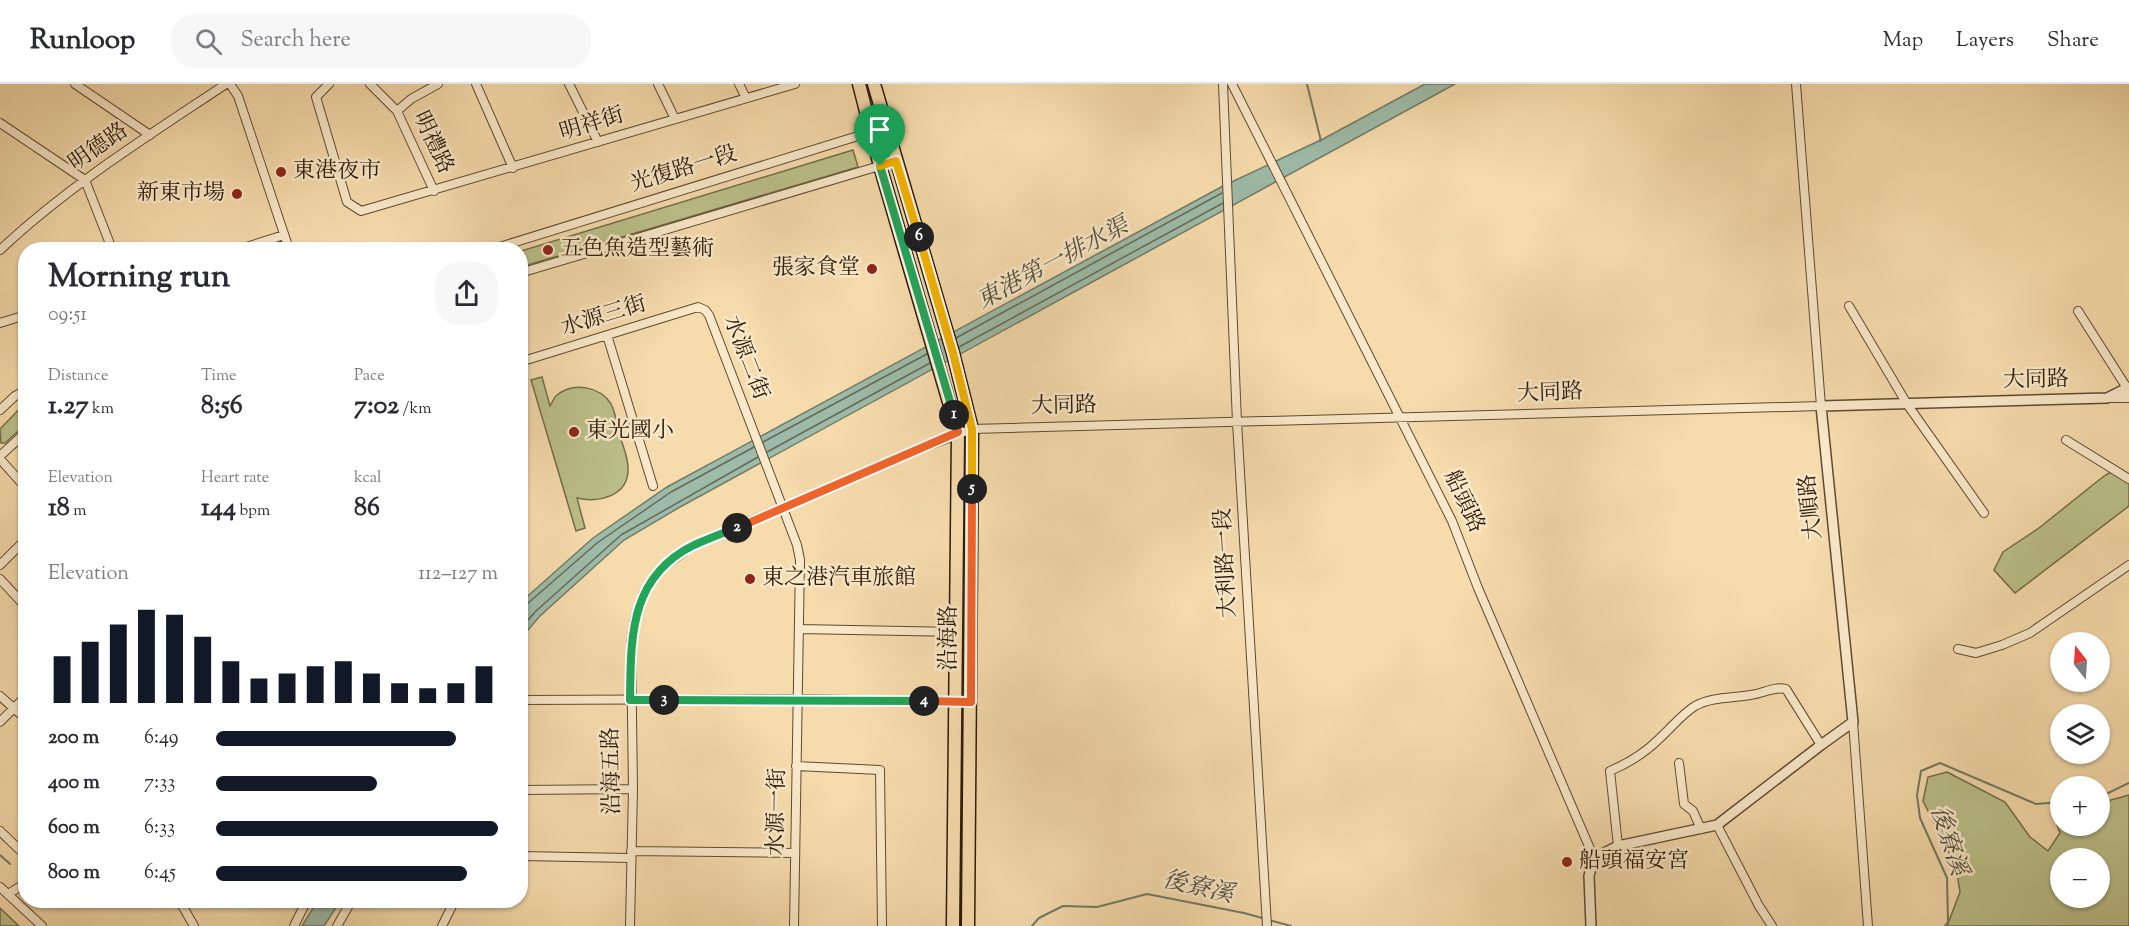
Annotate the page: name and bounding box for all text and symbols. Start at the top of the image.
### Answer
search box [171,14,591,68]
text: Runloop [30,21,135,61]
icon: search [192,25,225,58]
text: Search here [240,25,351,57]
text: Map [1883,26,1923,56]
text: Layers [1956,26,2014,56]
text: Share [2047,26,2099,56]
street label: 明祥街 [556,100,628,150]
pin [854,104,905,166]
street label: 明禮路 [404,106,460,180]
icon: arrive [863,113,896,146]
street label: 明德路 [63,116,135,180]
street label: 光復路一段 [627,139,741,201]
place label: 東港夜市 [293,156,381,188]
marker: 東港夜市 [274,165,288,179]
place label: 新東市場 [137,178,225,210]
marker: 新東市場 [230,187,244,201]
water label: 東港第一排水渠 [971,208,1138,318]
pin: 6 [904,222,934,252]
text: 6 [915,225,923,248]
place label: 五色魚造型藝術 [560,234,714,266]
marker: 五色魚造型藝術 [541,243,555,257]
place label: 張家食堂 [772,253,860,285]
text: Morning run [48,254,230,302]
button: share [435,262,498,325]
marker: 張家食堂 [865,262,879,276]
street label: 水源三街 [557,289,651,345]
text: 09:51 [48,301,87,330]
street label: 水源二街 [714,311,776,405]
street label: 大同路 [2003,364,2069,398]
text: Distance [48,365,108,388]
text: Time [201,365,237,388]
text: Pace [354,365,385,388]
street label: 大同路 [1516,377,1584,411]
text: 1.27 [48,388,89,425]
text: 8:56 [201,388,243,425]
text: 7:02 [354,388,399,425]
street label: 大同路 [1031,390,1097,424]
text: km [89,398,114,421]
text: /km [399,398,432,421]
pin: 1 [939,400,969,430]
text: 1 [951,403,957,426]
place label: 東光國小 [586,416,674,448]
marker: 東光國小 [567,425,581,439]
street label: 船頭路 [1435,465,1491,539]
text: Elevation [48,467,113,490]
text: Heart rate [201,467,269,490]
text: kcal [354,467,382,490]
street label: 大順路 [1793,473,1831,541]
pin: 5 [957,474,987,504]
text: 5 [969,477,975,500]
text: 18 [48,490,70,527]
text: 144 [201,490,236,527]
text: 86 [354,490,380,527]
text: m [70,500,86,523]
text: bpm [236,500,270,523]
street label: 大利路一段 [1208,507,1246,619]
pin: 2 [722,513,752,543]
text: 2 [733,516,741,539]
text: Elevation [48,560,129,589]
text: 112–127 m [418,560,498,589]
place label: 東之港汽車旅館 [762,563,916,595]
marker: 東之港汽車旅館 [743,572,757,586]
street label: 沿海路 [934,605,966,671]
north arrow [2050,632,2110,692]
map controls [2050,632,2110,908]
pin: 3 [649,685,679,715]
pin: 4 [909,686,939,716]
text: 3 [661,688,667,711]
text: 4 [920,689,928,712]
button: layers [2050,704,2110,764]
text: 200 m [48,724,99,753]
text: 6:49 [144,724,179,753]
street label: 沿海五路 [596,727,630,815]
street label: 水源一街 [761,768,795,856]
text: 400 m [48,769,100,798]
text: 7:33 [144,769,175,798]
button: + [2050,776,2110,836]
water label: 後寮溪 [1921,802,1976,883]
text: 600 m [48,814,100,843]
text: 6:33 [144,814,175,843]
place label: 船頭福安宮 [1579,846,1689,878]
button: − [2050,848,2110,908]
marker: 船頭福安宮 [1560,855,1574,869]
text: 800 m [48,859,100,888]
text: 6:45 [144,859,176,888]
water label: 後寮溪 [1159,863,1240,913]

